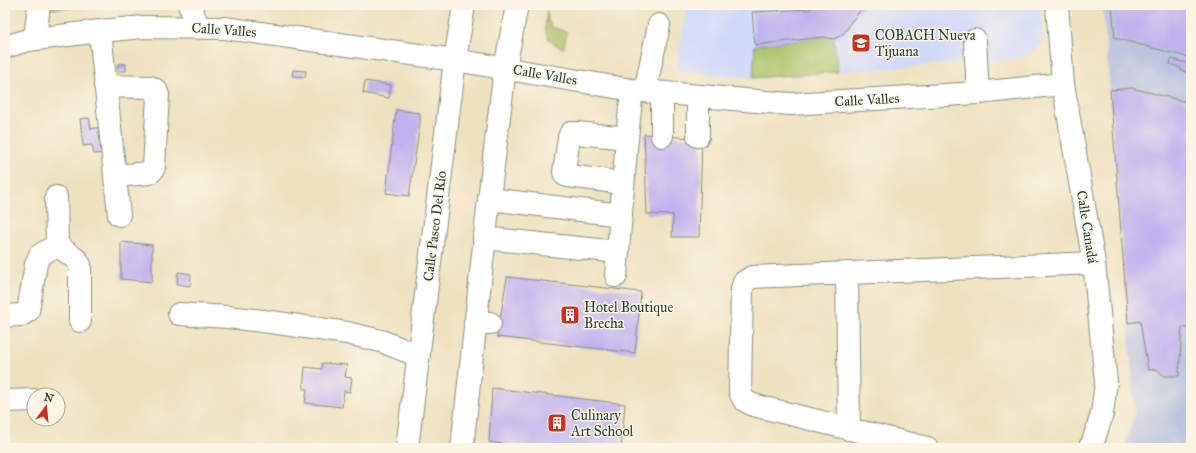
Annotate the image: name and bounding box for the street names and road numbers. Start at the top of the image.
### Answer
street label: Calle Valles [191,19,257,41]
street label: Calle Valles [512,61,578,89]
street label: Calle Valles [834,90,900,110]
street label: Calle Paseo Del Río [420,170,450,282]
street label: Calle Canadá [1073,189,1101,265]

